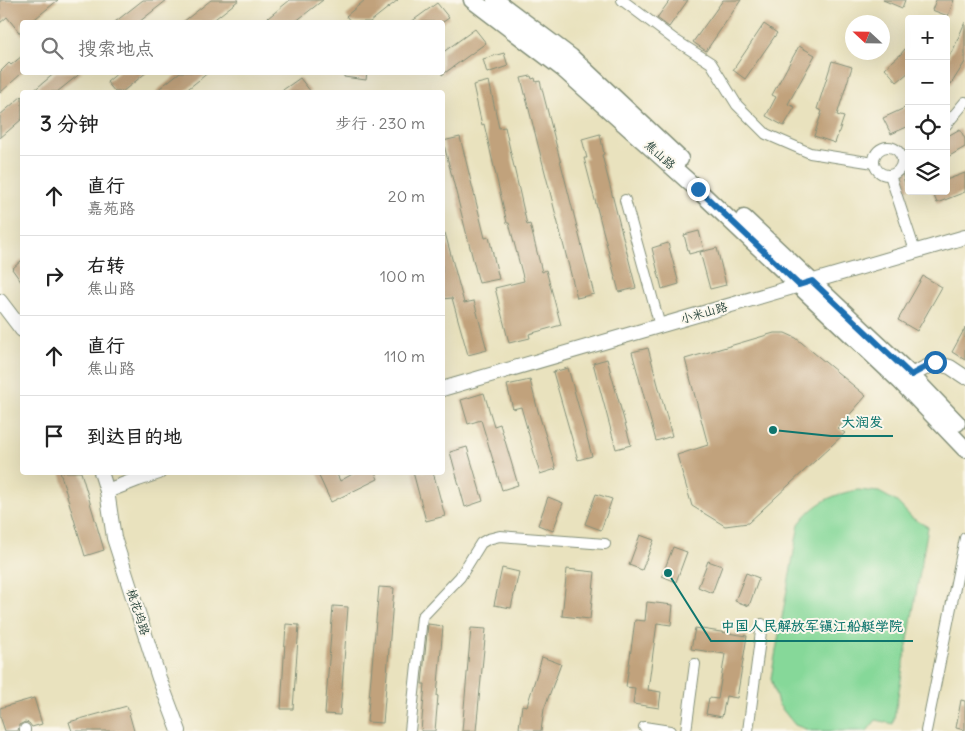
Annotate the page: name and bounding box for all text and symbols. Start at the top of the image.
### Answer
north arrow [845,15,890,60]
map controls [905,15,950,195]
button: + [905,15,950,60]
search box [20,20,445,75]
icon: search [38,34,66,62]
text: 搜索地点 [78,36,154,60]
button: − [905,60,950,105]
button: locate [905,105,950,150]
text: 3 分钟 [40,110,99,137]
text: 步行 · 230 m [336,113,425,133]
street label: 焦山路 [642,137,679,172]
button: layers [905,150,950,195]
text: 直行 [87,173,125,197]
route end [687,178,710,201]
icon: ahead [40,182,68,210]
text: 20 m [388,186,425,206]
text: 嘉苑路 [87,198,135,218]
text: 右转 [87,253,125,277]
icon: right [40,262,68,290]
text: 100 m [380,266,425,286]
text: 焦山路 [87,278,135,298]
street label: 小米山路 [679,299,729,326]
text: 直行 [87,333,125,357]
icon: ahead [40,342,68,370]
text: 110 m [384,346,425,366]
route start [924,351,947,374]
text: 焦山路 [87,358,135,378]
callout: 大润发 [831,407,893,436]
text: 大润发 [841,413,883,431]
icon: arrive [40,422,68,450]
text: 到达目的地 [87,424,182,448]
street label: 桃花坞路 [124,587,153,637]
callout: 中国人民解放军镇江船艇学院 [711,612,913,641]
text: 中国人民解放军镇江船艇学院 [721,617,903,635]

